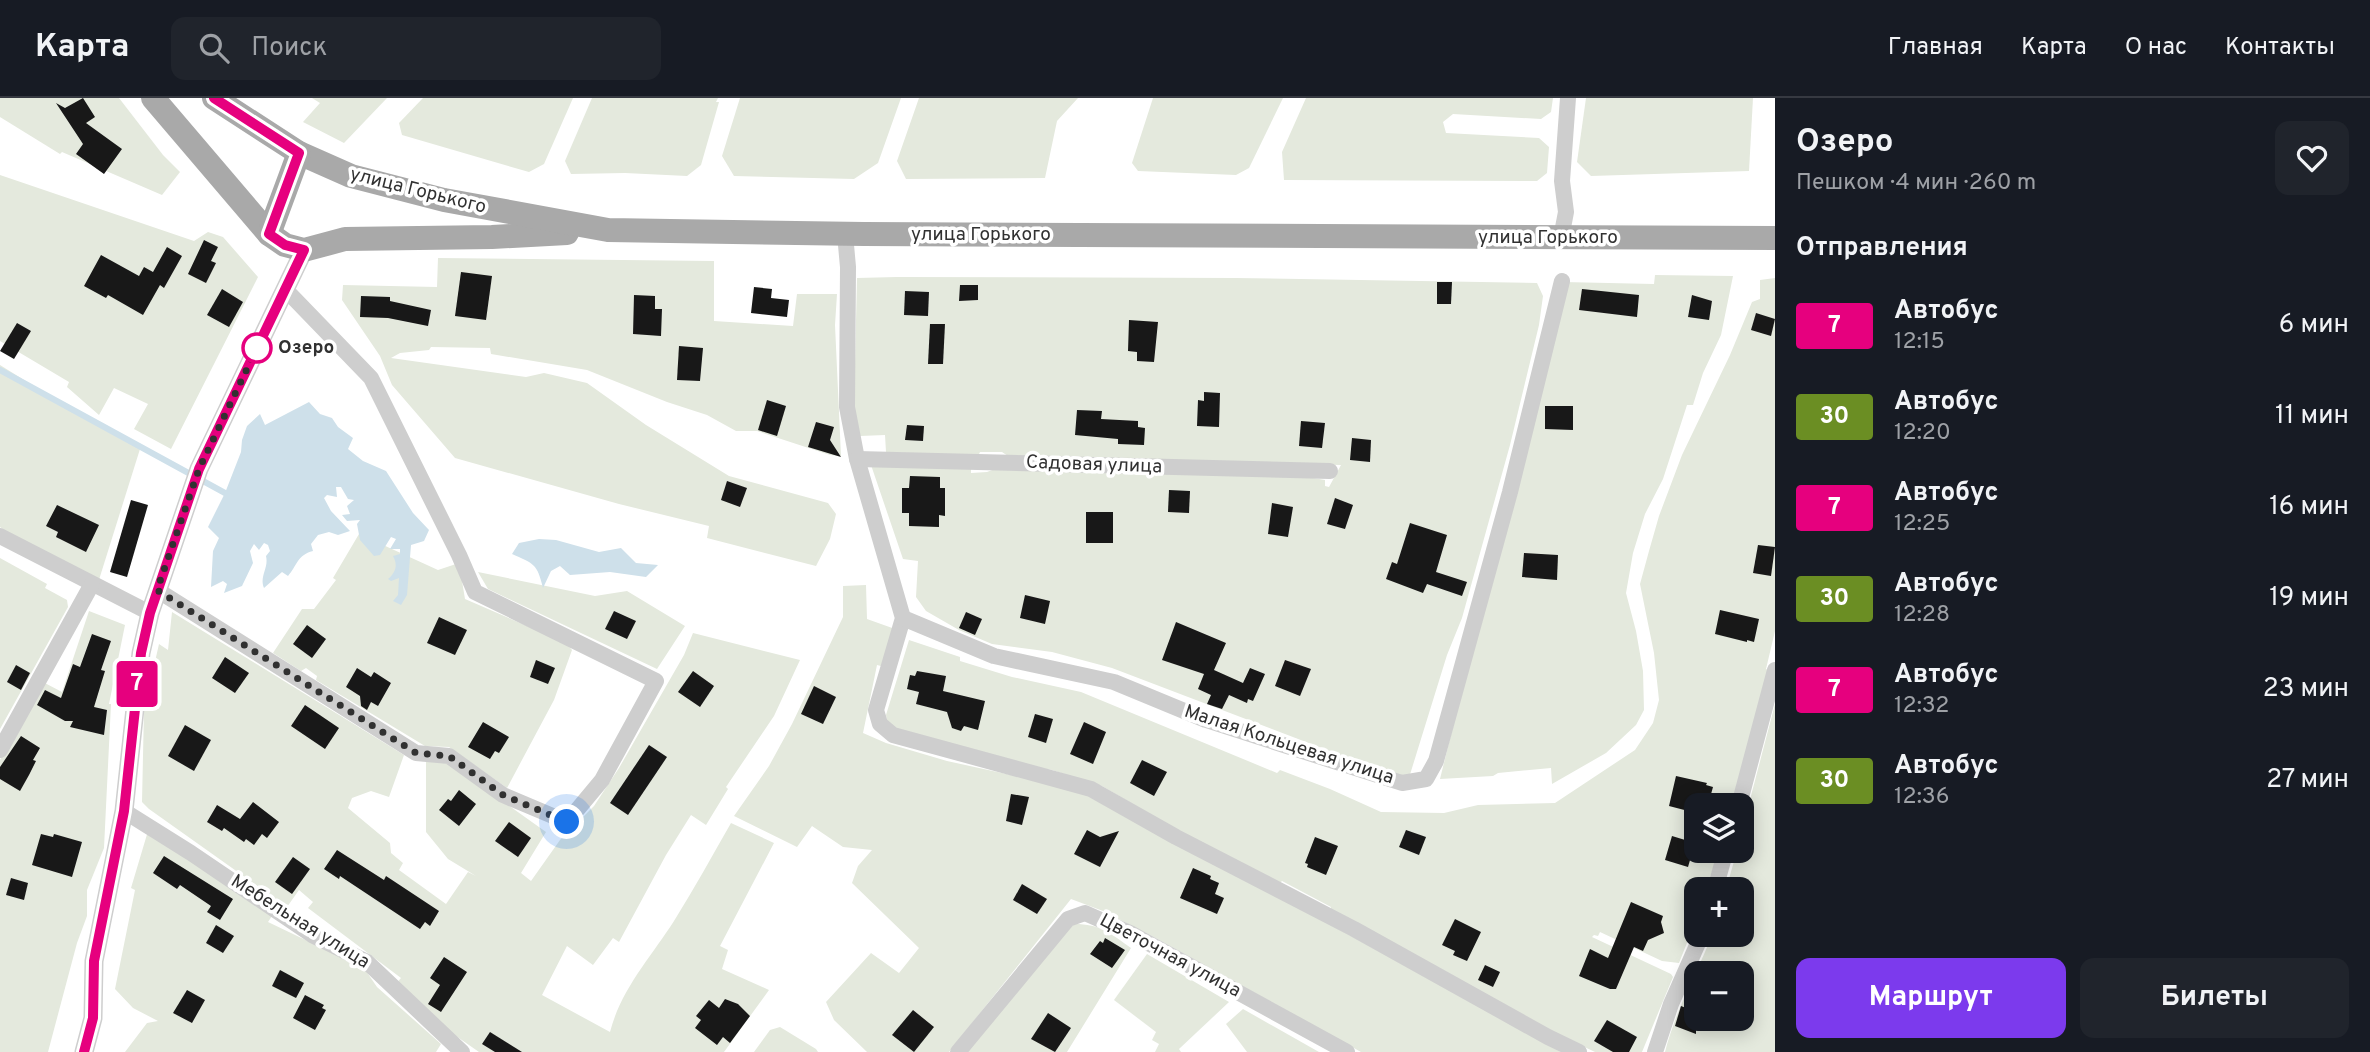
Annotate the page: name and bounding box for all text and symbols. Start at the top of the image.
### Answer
search box [171,17,661,80]
text: Карта [35,27,129,69]
icon: search [195,29,233,67]
text: Поиск [251,32,327,65]
text: Главная [1888,33,1983,63]
text: Карта [2021,33,2087,63]
text: О нас [2125,33,2187,63]
text: Контакты [2225,33,2335,63]
button: heart [2275,121,2349,195]
text: Озеро [1796,122,1894,164]
street label: улица Горького [347,162,489,220]
text: Пешком · 4 мин · 260 m [1796,169,2036,198]
street label: улица Горького [911,223,1051,247]
street label: улица Горького [1478,226,1618,250]
text: Отправления [1796,232,1968,265]
text: Автобус [1894,295,1999,328]
text: 6 мин [2279,309,2349,342]
text: 7 [1828,311,1841,341]
text: 12:15 [1894,328,1945,357]
marker: Озеро [242,333,272,363]
place label: Озеро [278,336,334,360]
text: Автобус [1894,386,1999,419]
text: 11 мин [2275,400,2349,433]
text: 30 [1820,402,1849,432]
text: 12:20 [1894,419,1951,448]
street label: Садовая улица [1025,451,1163,479]
text: Автобус [1894,477,1999,510]
text: 16 мин [2269,491,2349,524]
text: 7 [1828,493,1841,523]
text: 12:25 [1894,510,1950,539]
text: Автобус [1894,568,1999,601]
text: 19 мин [2269,582,2349,615]
text: 30 [1820,584,1849,614]
text: 12:28 [1894,601,1950,630]
text: Автобус [1894,659,1999,692]
line badge: 7 [114,661,160,707]
text: 7 [131,669,143,699]
text: 23 мин [2263,673,2349,706]
text: 7 [1828,675,1841,705]
text: 12:32 [1894,692,1949,721]
street label: Малая Кольцевая улица [1181,700,1397,790]
text: Автобус [1894,750,1999,783]
text: 27 мин [2266,764,2349,797]
text: 30 [1820,766,1849,796]
text: 12:36 [1894,783,1949,812]
map controls [1684,793,1754,1031]
button: layers [1684,793,1754,863]
your location [549,804,584,839]
street label: Мебельная улица [226,870,374,974]
button: + [1684,877,1754,947]
street label: Цветочная улица [1095,909,1245,1003]
button: Маршрут [1796,958,2066,1038]
button: Билеты [2080,958,2349,1038]
button: − [1684,961,1754,1031]

